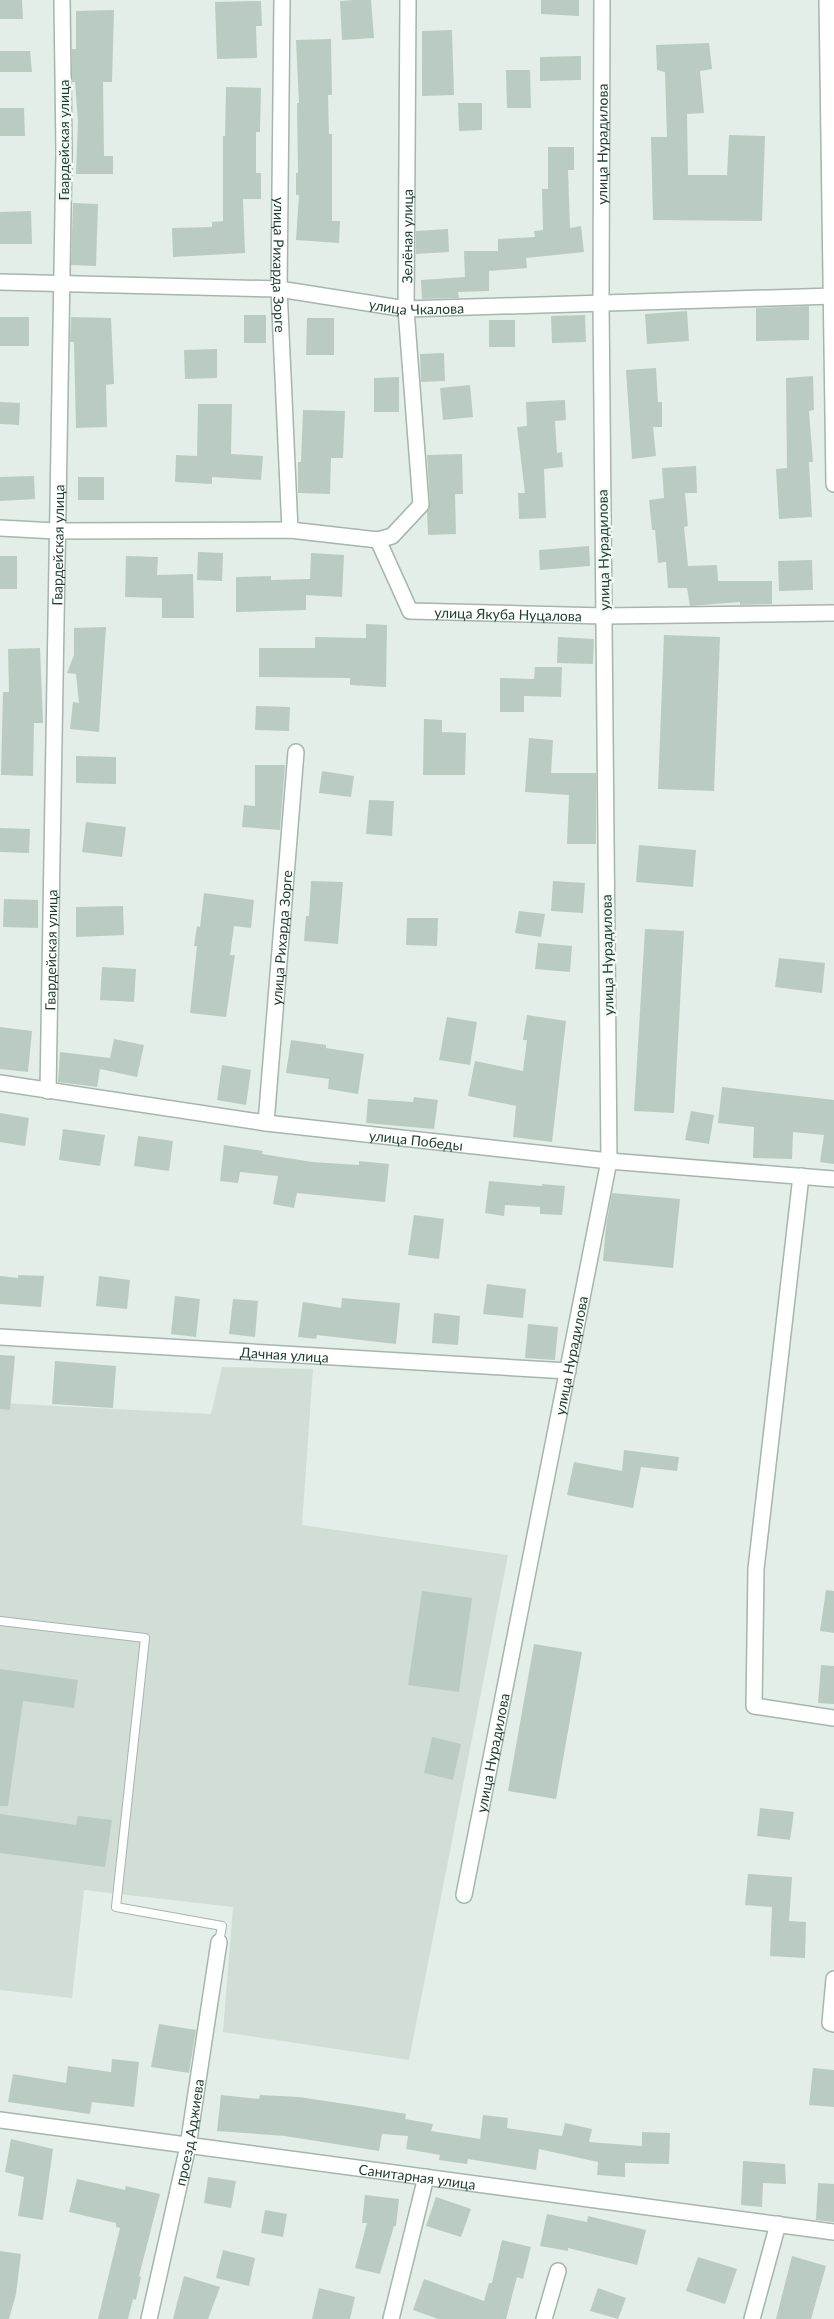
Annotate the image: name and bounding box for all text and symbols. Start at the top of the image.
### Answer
street label: Гвардейская улица [55,79,72,200]
street label: улица Нурадилова [593,84,610,205]
street label: Зелёная улица [398,189,415,284]
street label: улица Рихарда Зорге [270,197,289,333]
street label: улица Чкалова [368,295,464,318]
street label: Гвардейская улица [48,484,67,606]
street label: улица Нурадилова [593,489,613,611]
street label: улица Якуба Нуцалова [434,603,582,624]
street label: улица Рихарда Зорге [267,869,295,1006]
street label: Гвардейская улица [41,889,60,1011]
street label: улица Нурадилова [597,894,617,1016]
street label: улица Победы [368,1126,464,1153]
street label: улица Нурадилова [551,1294,591,1417]
street label: Дачная улица [240,1343,329,1365]
street label: улица Нурадилова [472,1692,512,1814]
street label: проезд Аджиева [171,2078,207,2187]
street label: Санитарная улица [358,2160,477,2192]

